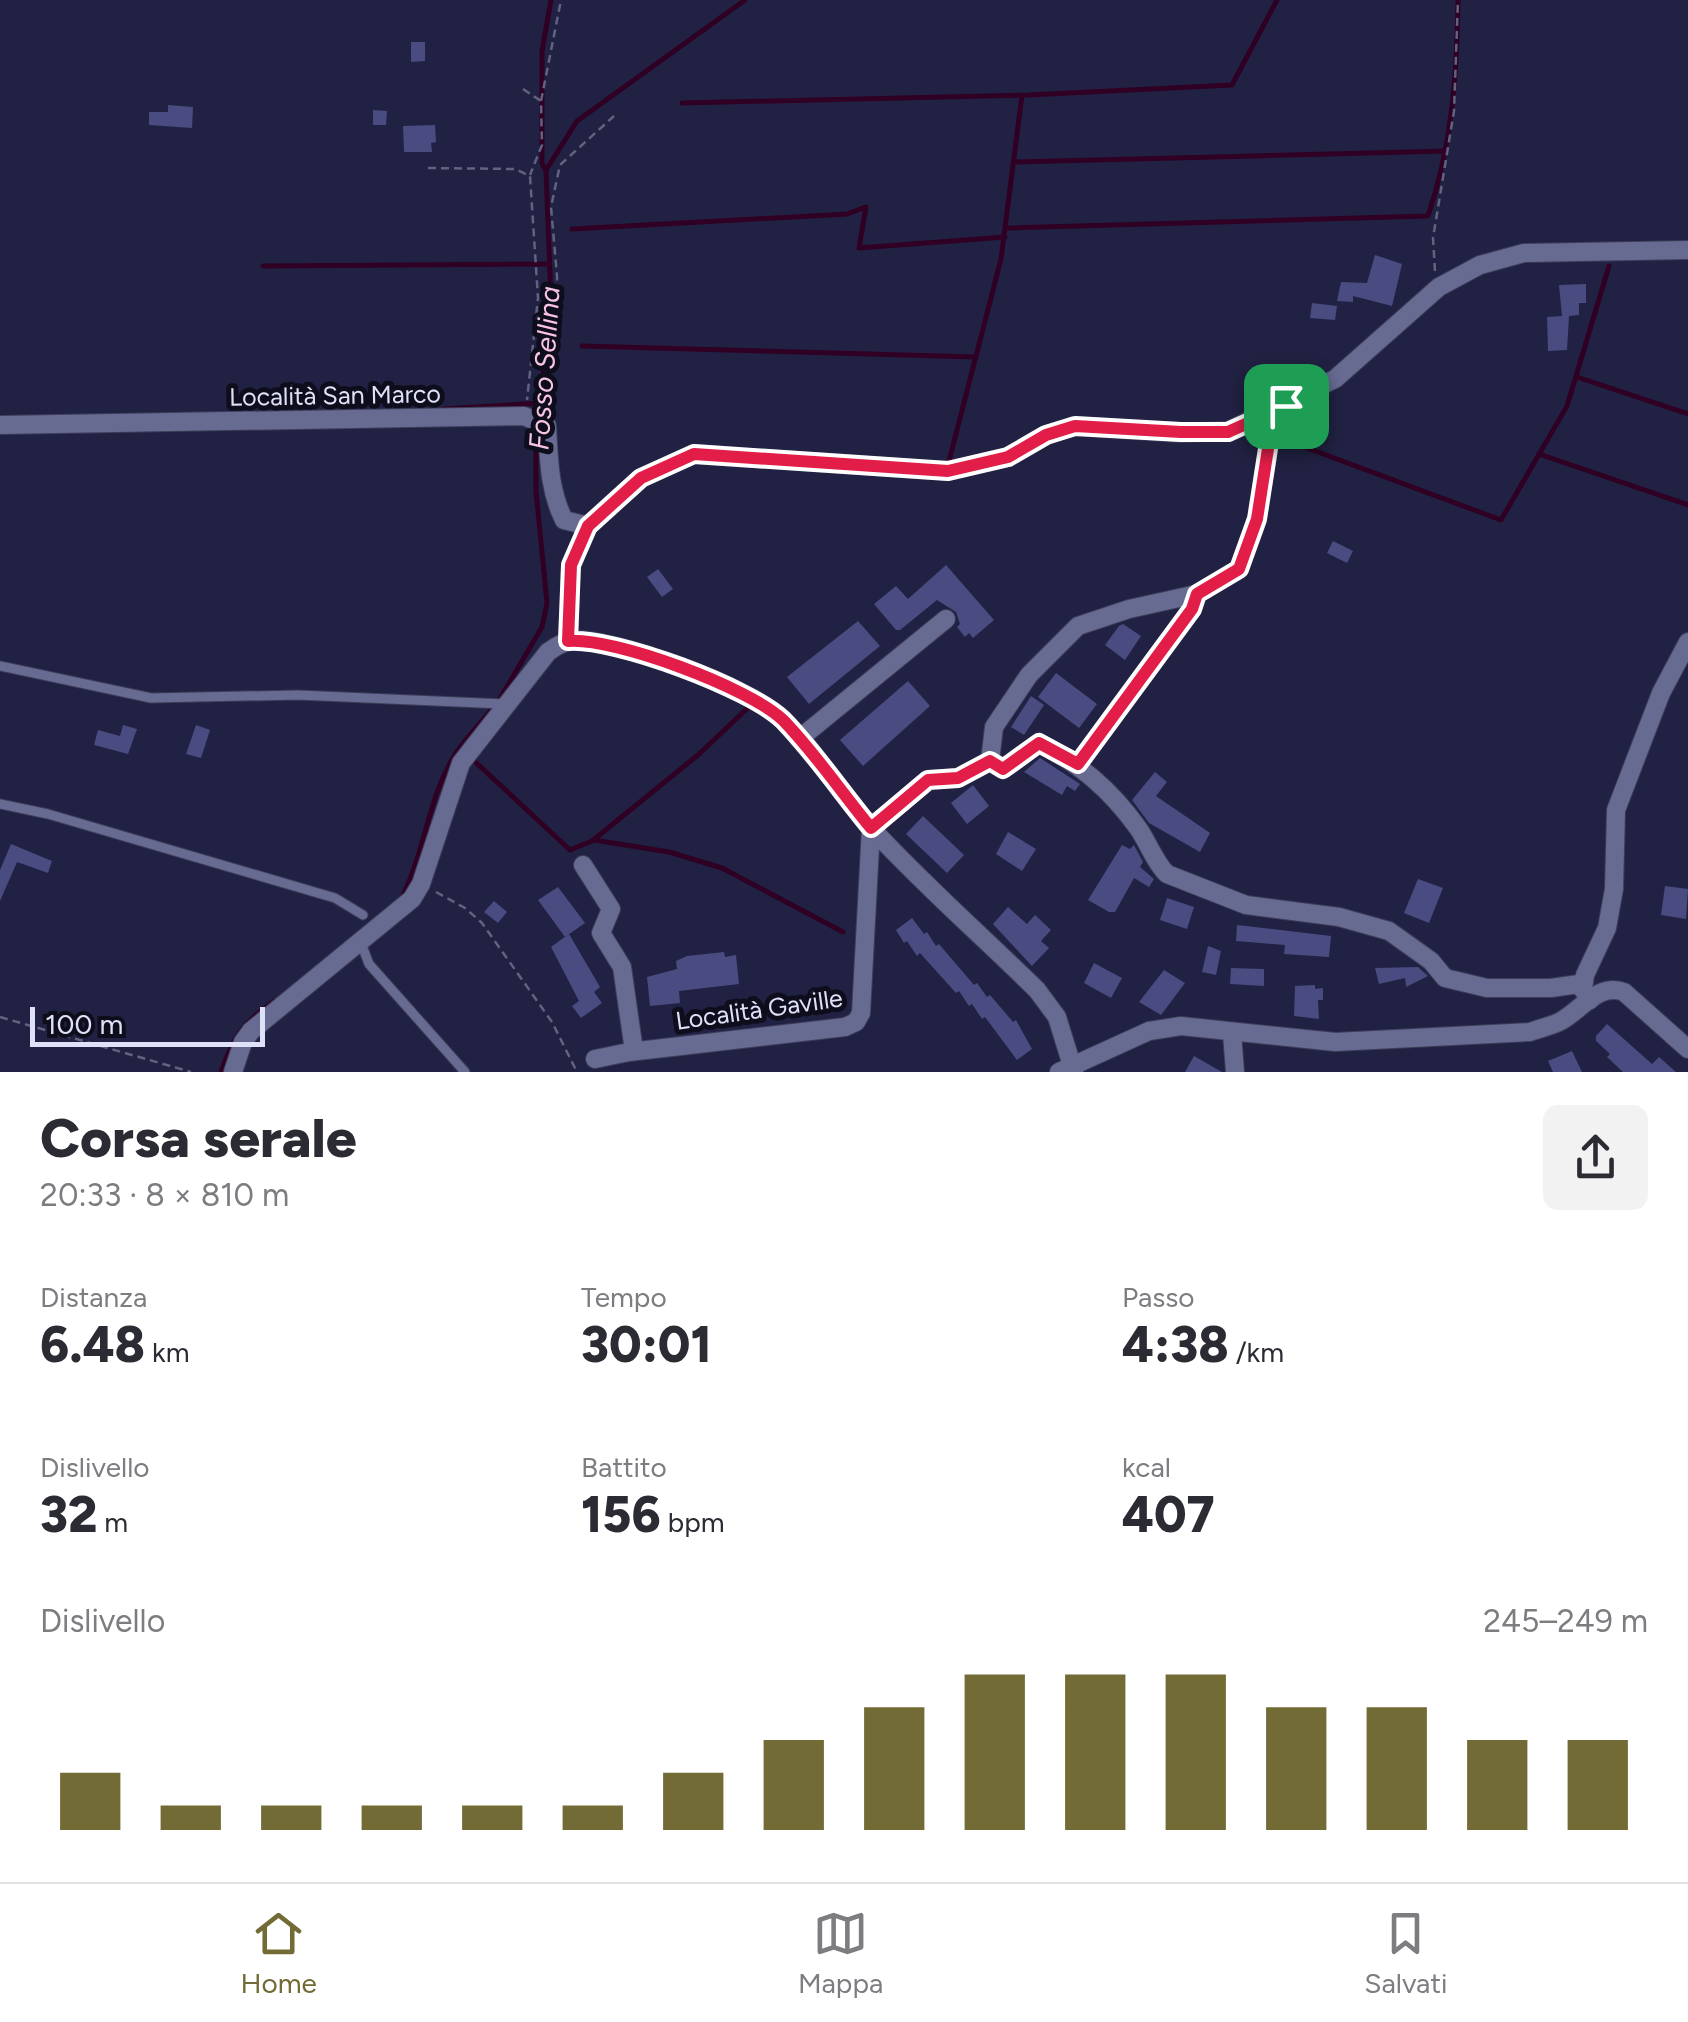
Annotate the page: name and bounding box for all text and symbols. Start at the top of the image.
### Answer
water label: Fosso Sellina [521,285,567,451]
pin [1244,364,1329,449]
street label: Località San Marco [229,378,441,412]
icon: arrive [1259,379,1314,434]
street label: Località Gaville [674,982,844,1036]
scale bar [30,1002,265,1046]
text: 100 m [45,1007,123,1041]
text: Corsa serale [40,1105,357,1171]
button: share [1543,1105,1648,1210]
text: 20:33 · 8 × 810 m [40,1176,289,1214]
text: Distanza [40,1280,147,1314]
text: Tempo [581,1280,667,1314]
text: Passo [1122,1280,1195,1314]
text: 6.48 [40,1314,145,1375]
text: 30:01 [581,1314,712,1375]
text: 4:38 [1122,1314,1229,1375]
text: km [145,1335,189,1369]
text: /km [1229,1335,1284,1369]
text: Dislivello [40,1450,150,1484]
text: Battito [581,1450,667,1484]
text: kcal [1122,1450,1171,1484]
text: 32 [40,1484,97,1545]
text: 156 [581,1484,661,1545]
text: 407 [1122,1484,1215,1545]
text: m [97,1505,128,1539]
text: bpm [661,1505,725,1539]
text: Dislivello [40,1602,165,1640]
text: 245–249 m [1483,1602,1648,1640]
tab: Home [241,1906,317,2000]
tab: Mappa [798,1906,883,2000]
tab: Salvati [1364,1906,1447,2000]

